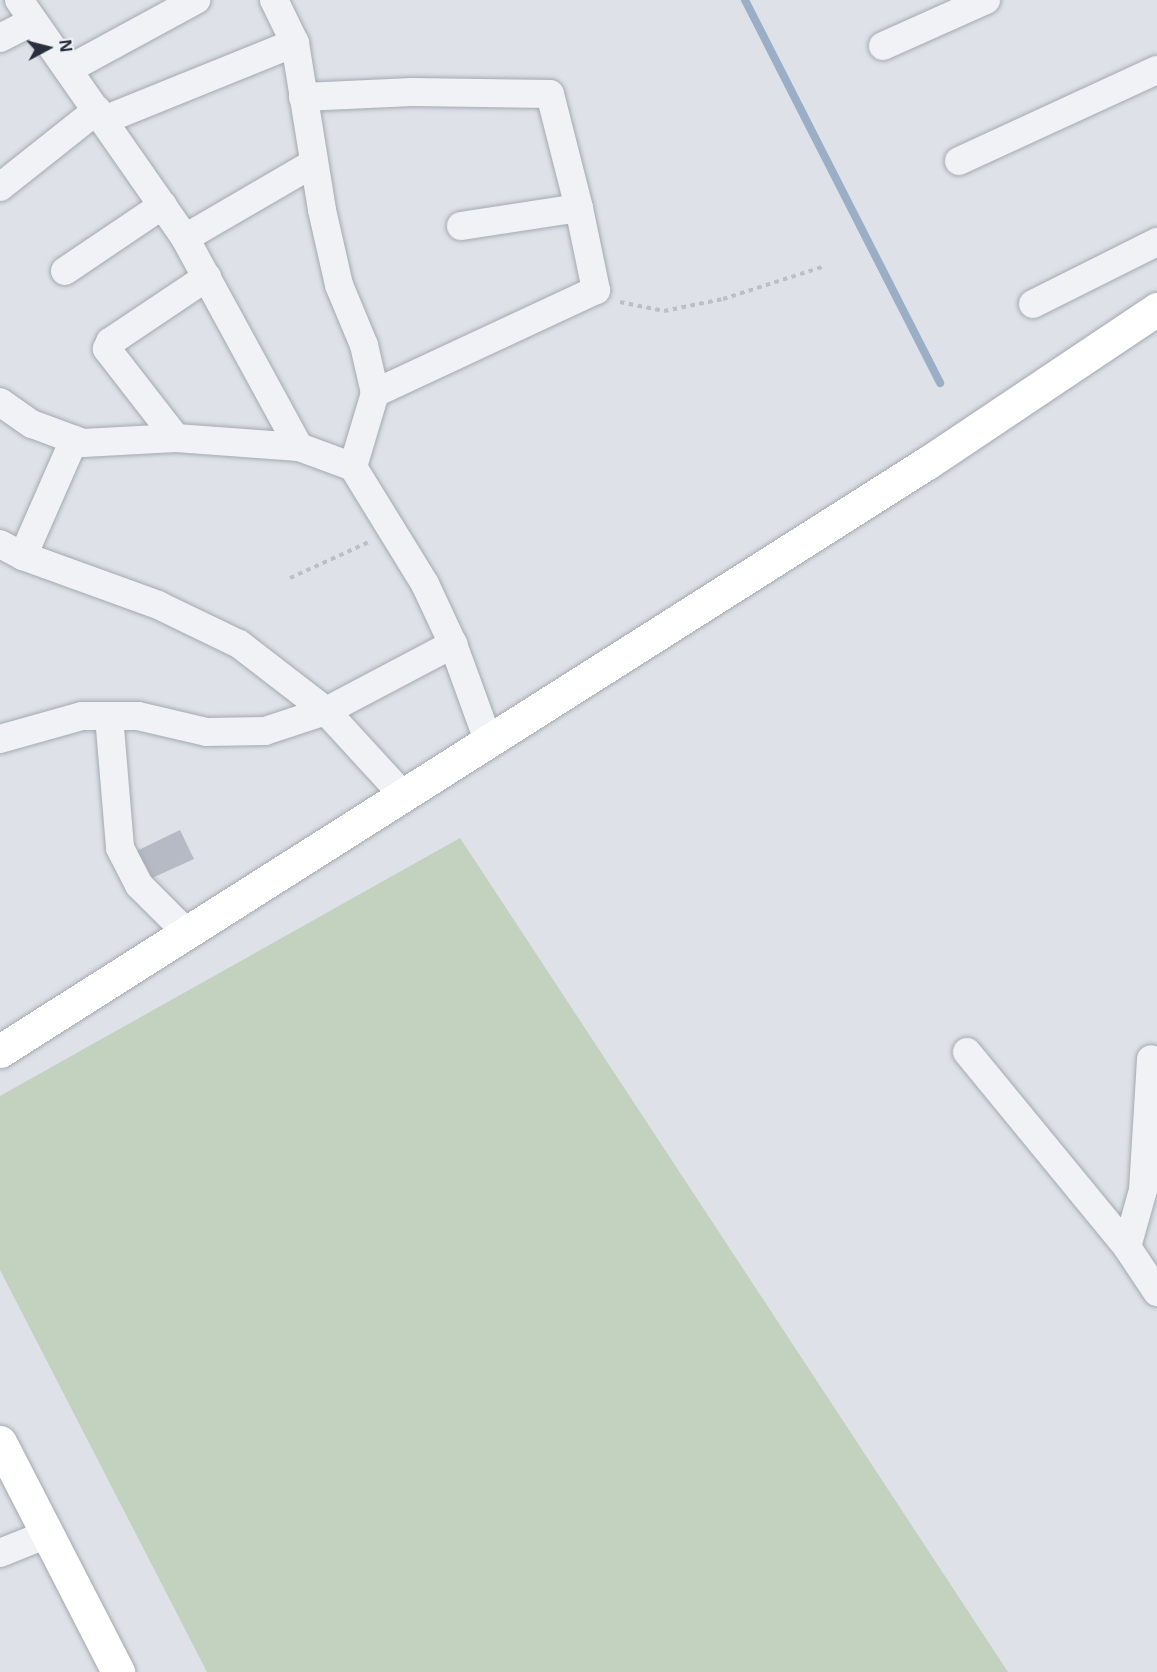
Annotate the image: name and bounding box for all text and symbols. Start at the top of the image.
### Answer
north arrow [18,18,78,78]
text: N [54,38,78,54]

